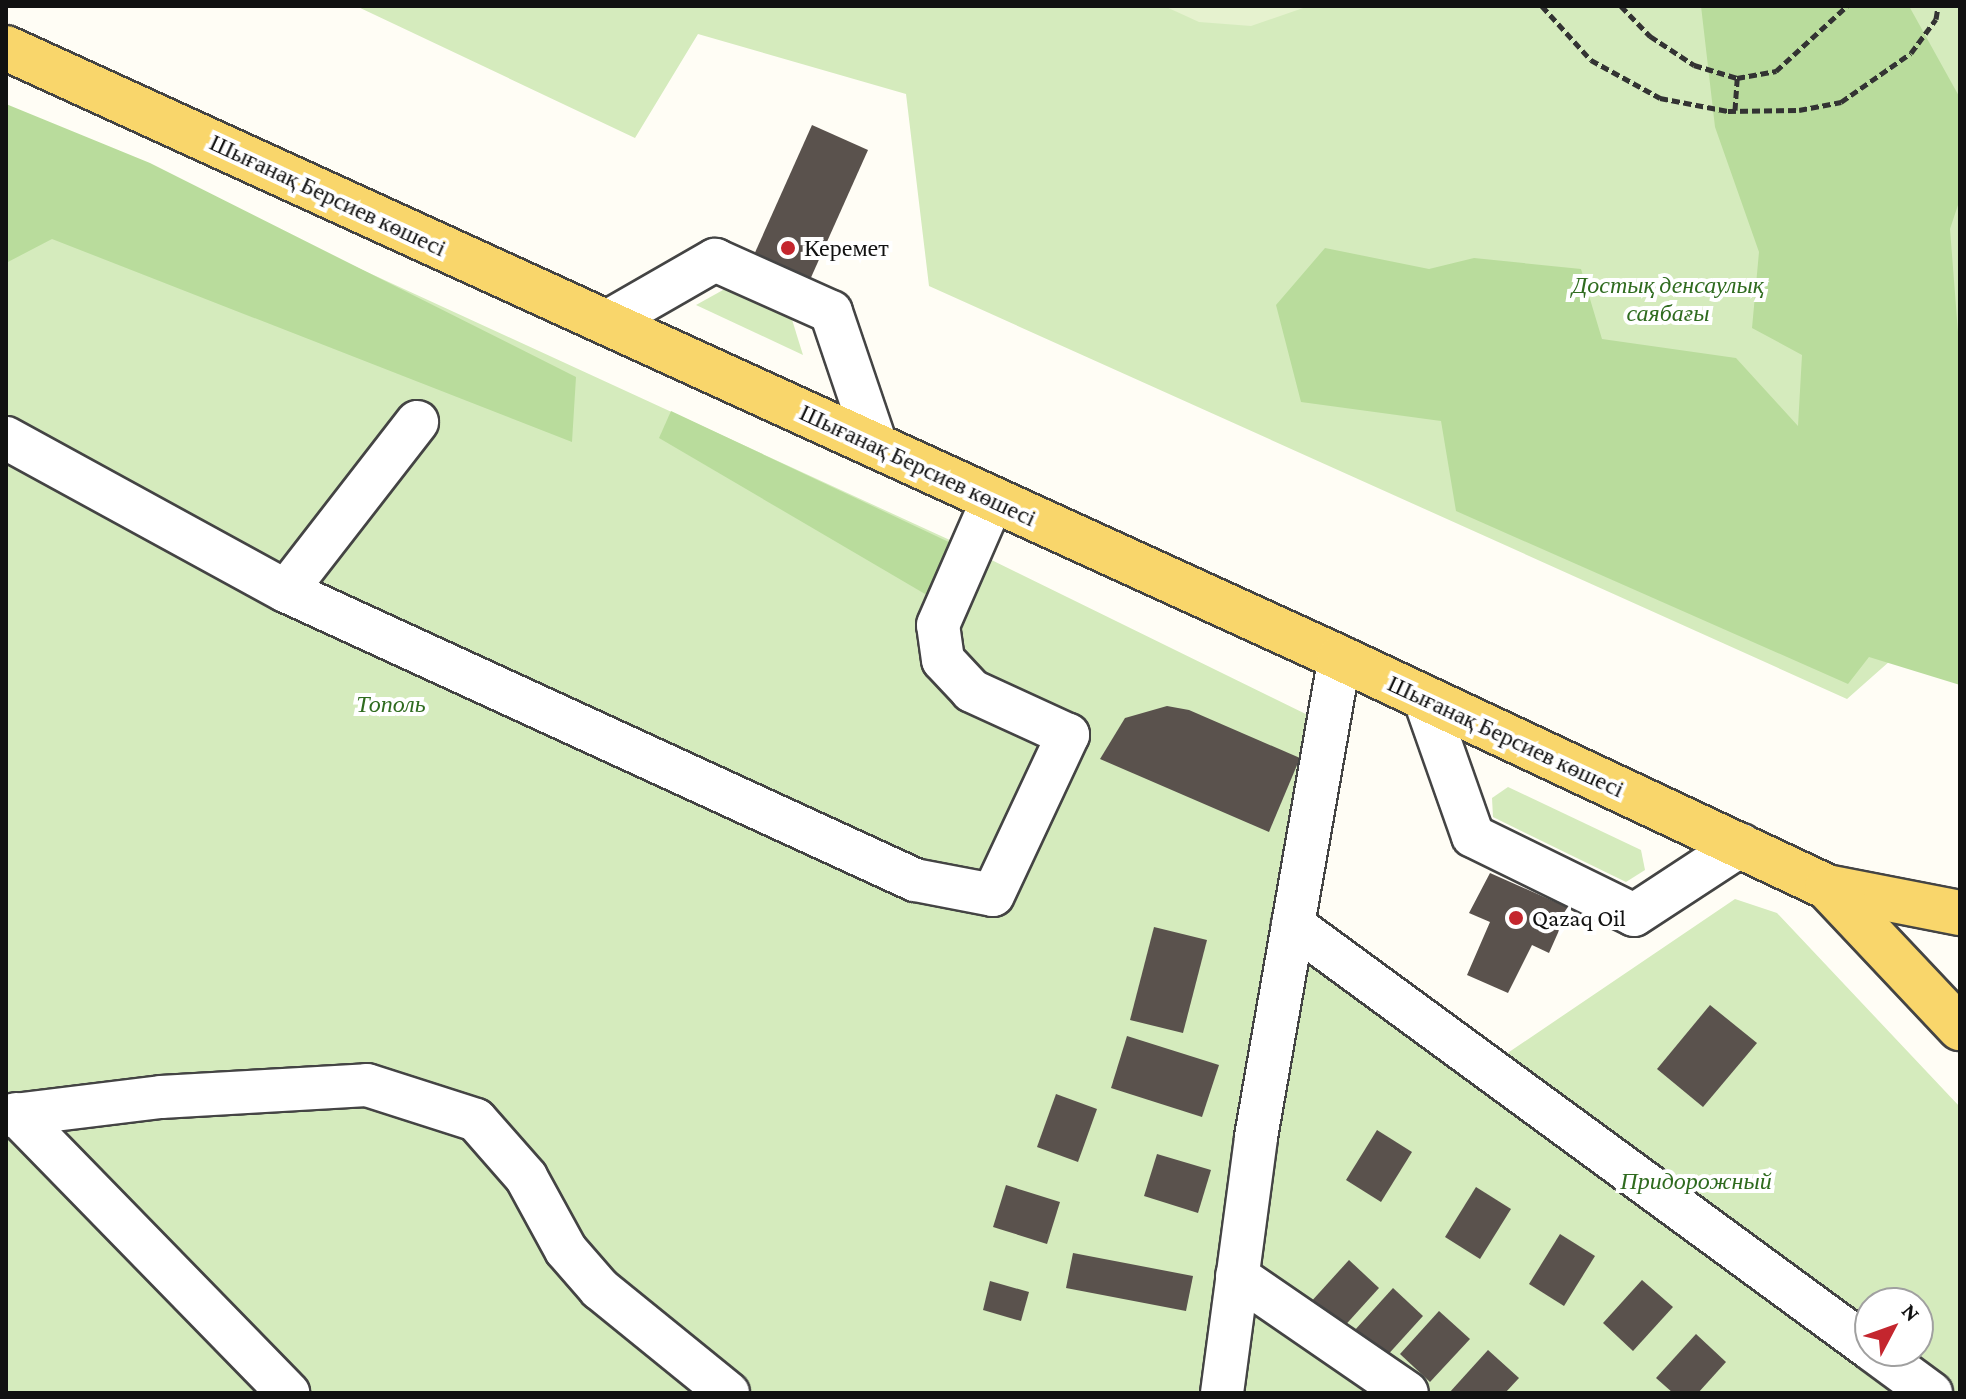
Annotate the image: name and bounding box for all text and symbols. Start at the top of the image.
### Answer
street label: Шығанақ Берсиев көшесі [205,128,451,262]
place label: Керемет [804,234,889,262]
marker: Керемет [779,239,797,257]
park label: Достық денсаулық саябағы [1572,271,1764,327]
street label: Шығанақ Берсиев көшесі [795,398,1041,532]
street label: Шығанақ Берсиев көшесі [1383,669,1629,803]
park label: Тополь [356,690,426,718]
place label: Qazaq Oil [1532,904,1626,932]
marker: Qazaq Oil [1507,909,1525,927]
park label: Придорожный [1620,1167,1772,1195]
north arrow [1854,1287,1934,1367]
text: N [1897,1298,1925,1326]

